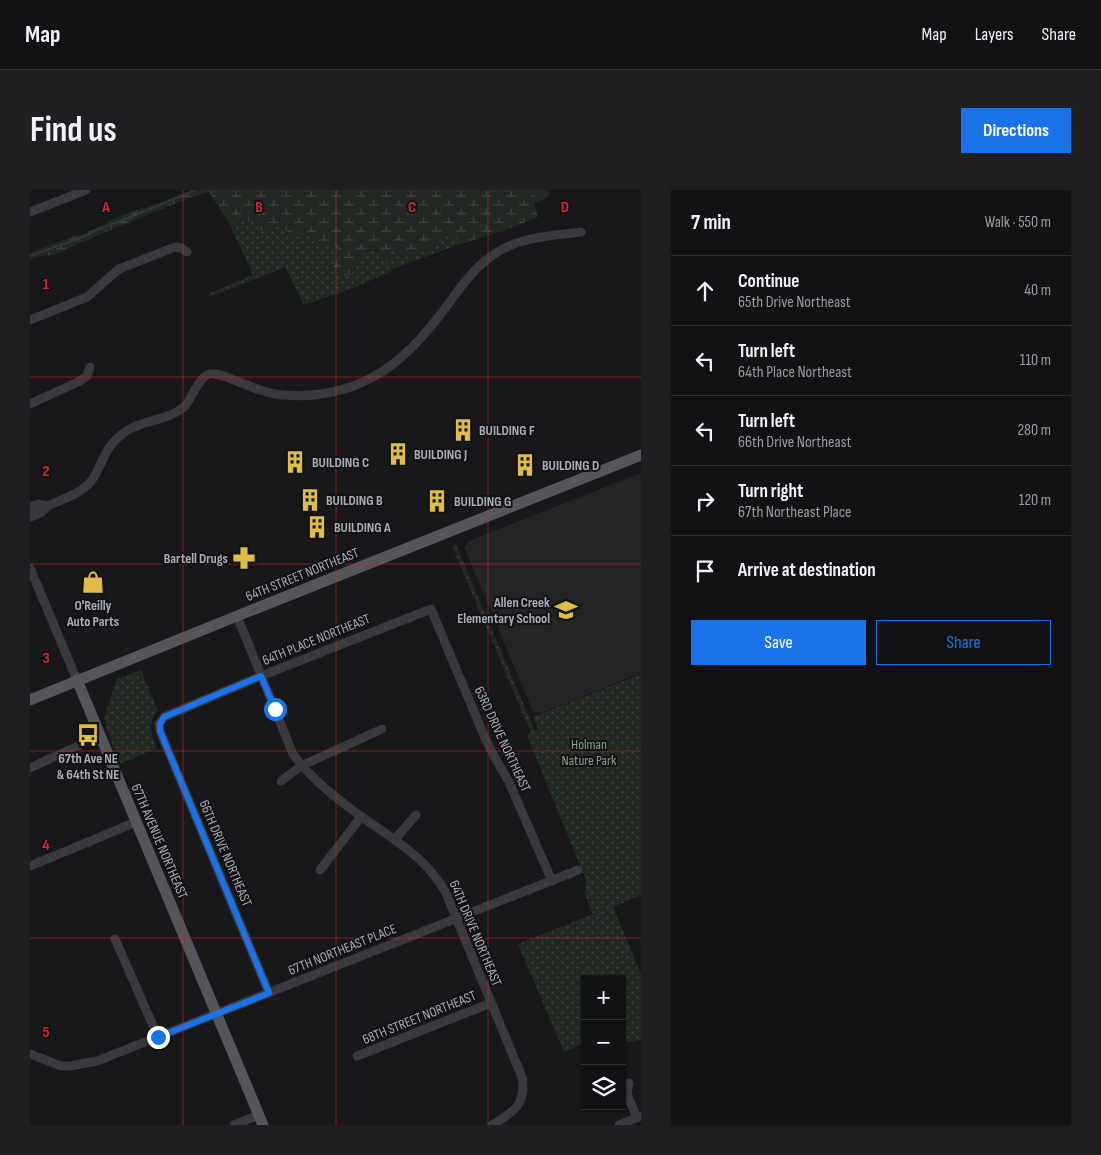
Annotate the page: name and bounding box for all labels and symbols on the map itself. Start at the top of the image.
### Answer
text: A [101,198,110,217]
text: B [255,198,263,217]
text: C [408,198,416,217]
text: D [561,198,569,217]
text: 1 [43,275,50,294]
building icon: BUILDING F [450,417,476,443]
place label: BUILDING F [479,422,535,439]
building icon: BUILDING J [385,441,411,467]
place label: BUILDING J [414,446,467,463]
building icon: BUILDING C [282,449,308,475]
building icon: BUILDING D [512,452,538,478]
place label: BUILDING C [312,454,369,471]
place label: BUILDING D [542,457,599,474]
text: 2 [42,462,50,481]
building icon: BUILDING B [297,487,323,513]
building icon: BUILDING G [424,488,450,514]
place label: BUILDING B [326,492,383,509]
place label: BUILDING G [454,493,511,510]
building icon: BUILDING A [304,514,330,540]
place label: BUILDING A [334,519,391,536]
street label: 64TH STREET NORTHEAST [243,544,361,605]
pharmacy icon: Bartell Drugs [231,545,257,571]
place label: Bartell Drugs [164,550,228,567]
shop icon: O'Reilly Auto Parts [80,569,106,595]
place label: Allen Creek Elementary School [457,594,550,627]
place label: O'Reilly Auto Parts [66,597,119,630]
school or university icon: Allen Creek Elementary School [553,597,579,623]
street label: 64TH PLACE NORTHEAST [260,610,373,669]
text: 3 [42,649,50,668]
street label: 63RD DRIVE NORTHEAST [471,684,535,795]
route start [264,698,287,721]
bus stop icon: 67th Ave NE & 64th St NE [75,722,101,748]
park label: Holman Nature Park [562,736,617,769]
place label: 67th Ave NE & 64th St NE [57,750,119,783]
street label: 67TH AVENUE NORTHEAST [128,781,192,902]
street label: 66TH DRIVE NORTHEAST [195,797,256,909]
text: 4 [42,836,50,855]
street label: 64TH DRIVE NORTHEAST [446,878,506,989]
street label: 67TH NORTHEAST PLACE [286,920,399,979]
street label: 68TH STREET NORTHEAST [360,987,479,1048]
text: 5 [42,1023,50,1042]
route end [147,1026,170,1049]

